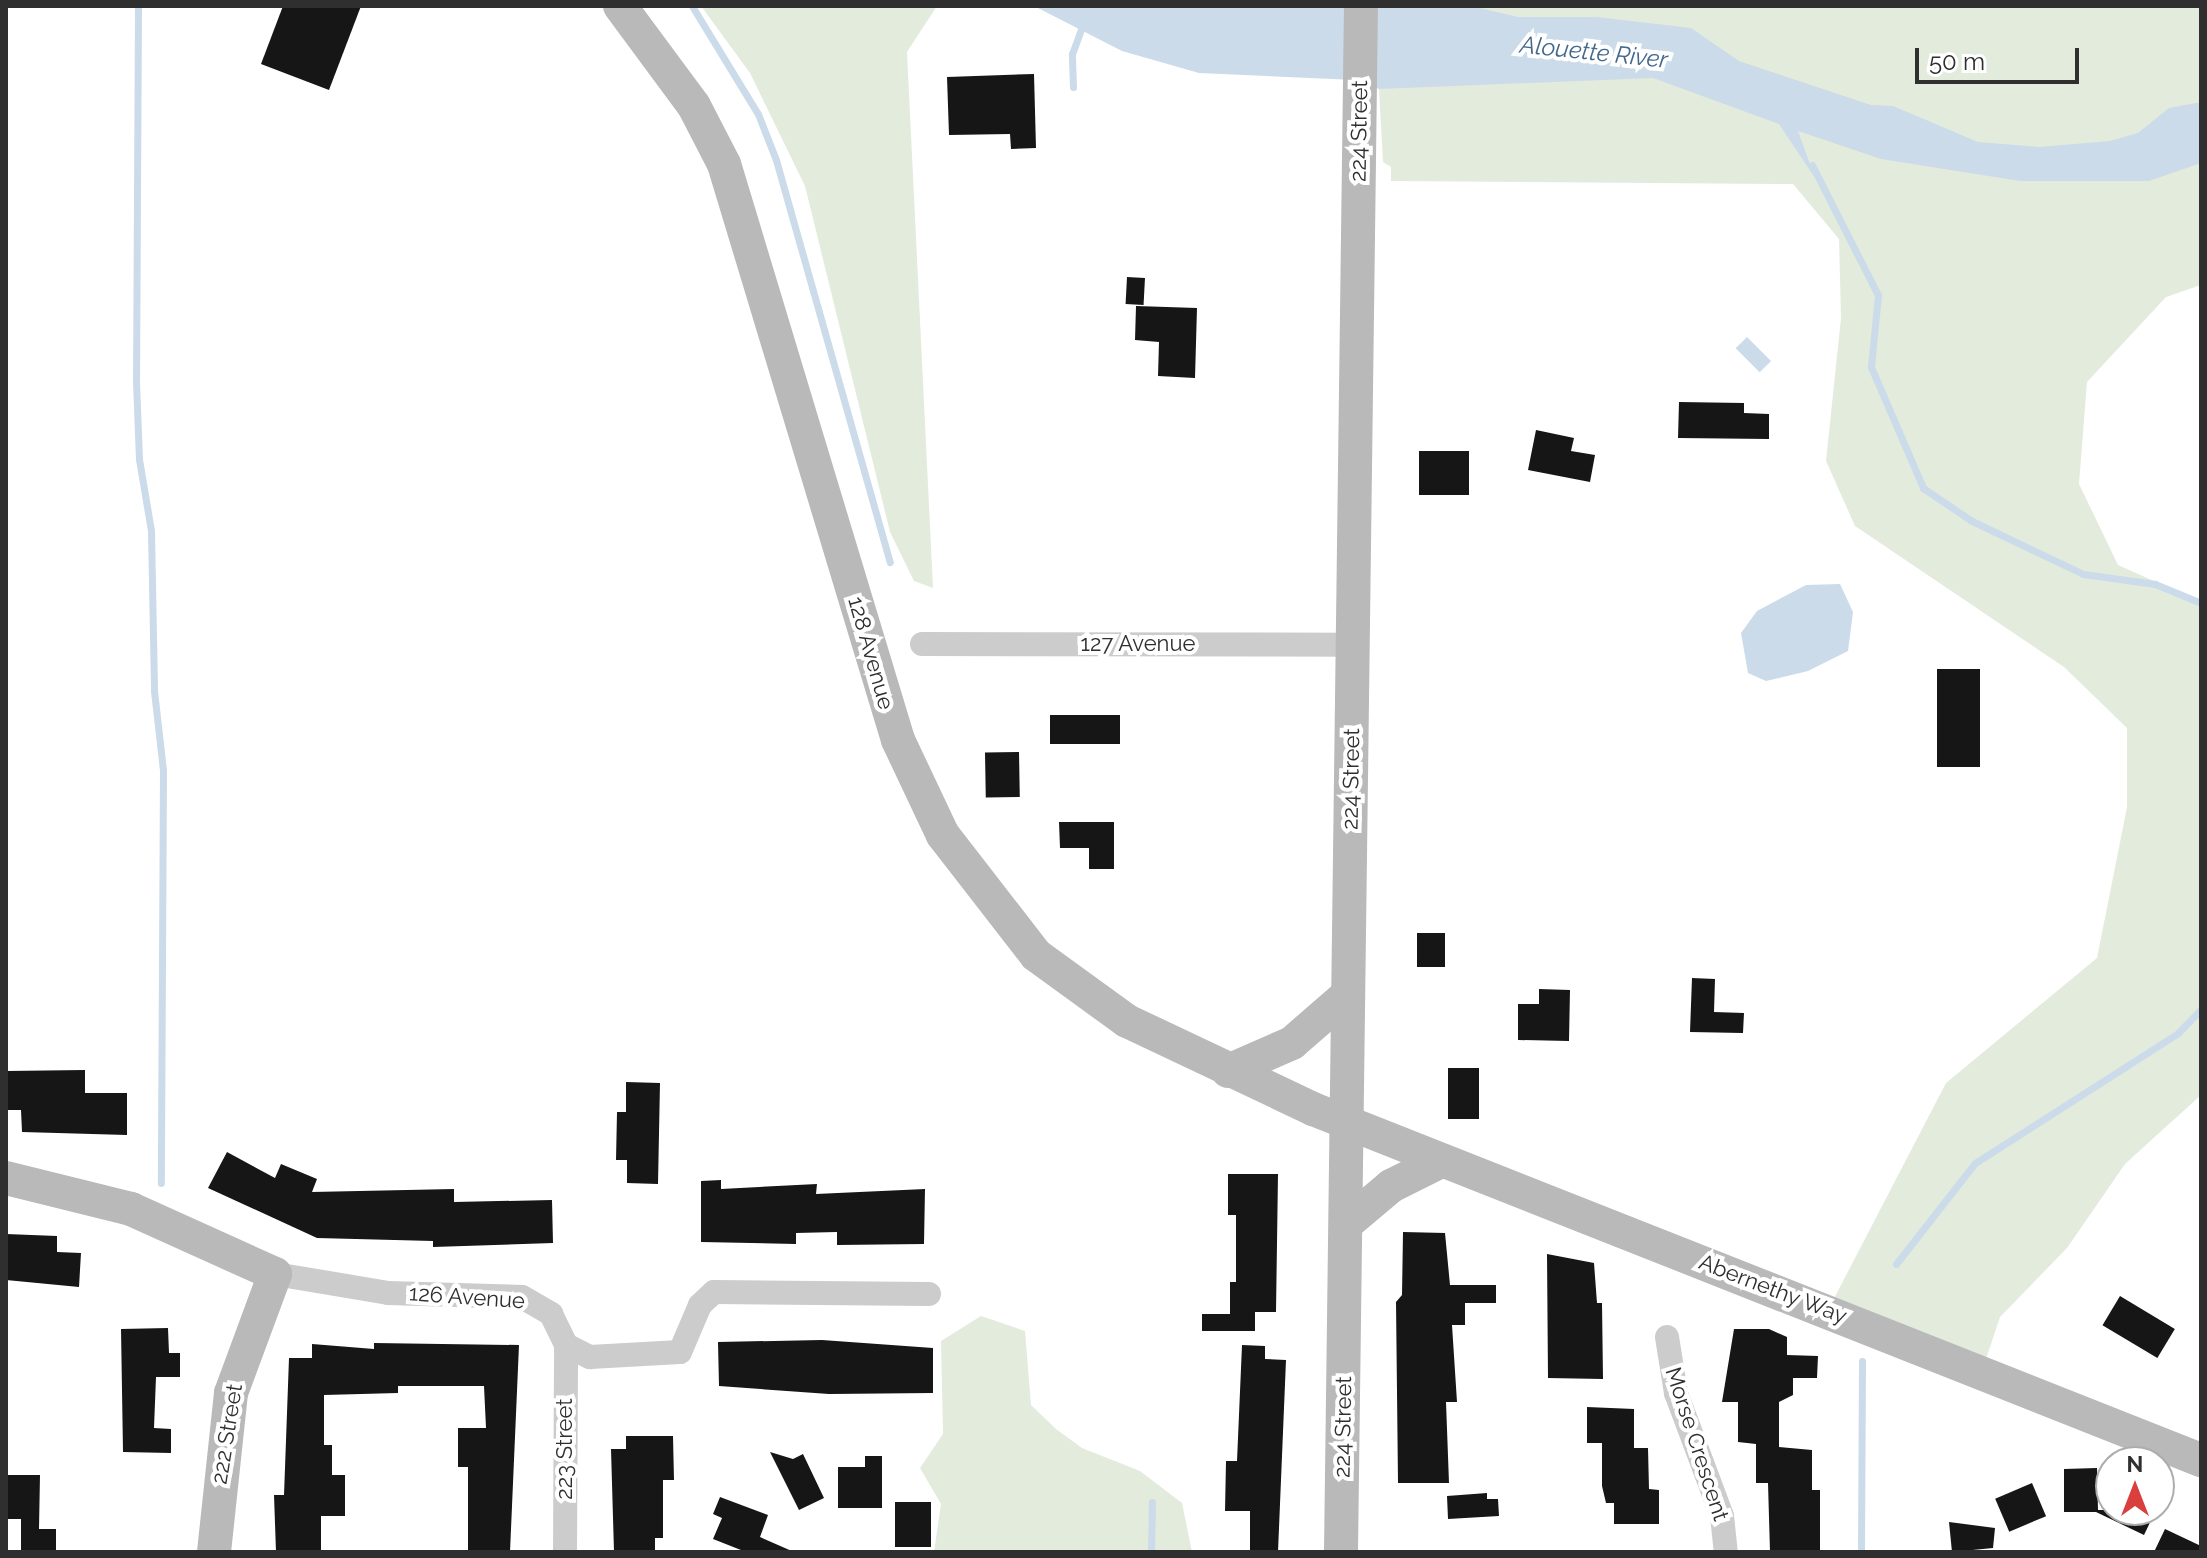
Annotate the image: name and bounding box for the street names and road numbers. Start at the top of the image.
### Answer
street label: 224 Street [1345,80,1373,182]
street label: 128 Avenue [842,593,900,713]
street label: 127 Avenue [1080,631,1196,657]
street label: 224 Street [1337,728,1365,830]
street label: Abernethy Way [1695,1248,1851,1330]
street label: 126 Avenue [408,1280,526,1314]
street label: Morse Crescent [1660,1364,1734,1524]
street label: 224 Street [1329,1376,1357,1478]
street label: 222 Street [206,1382,248,1486]
street label: 223 Street [552,1398,578,1500]

